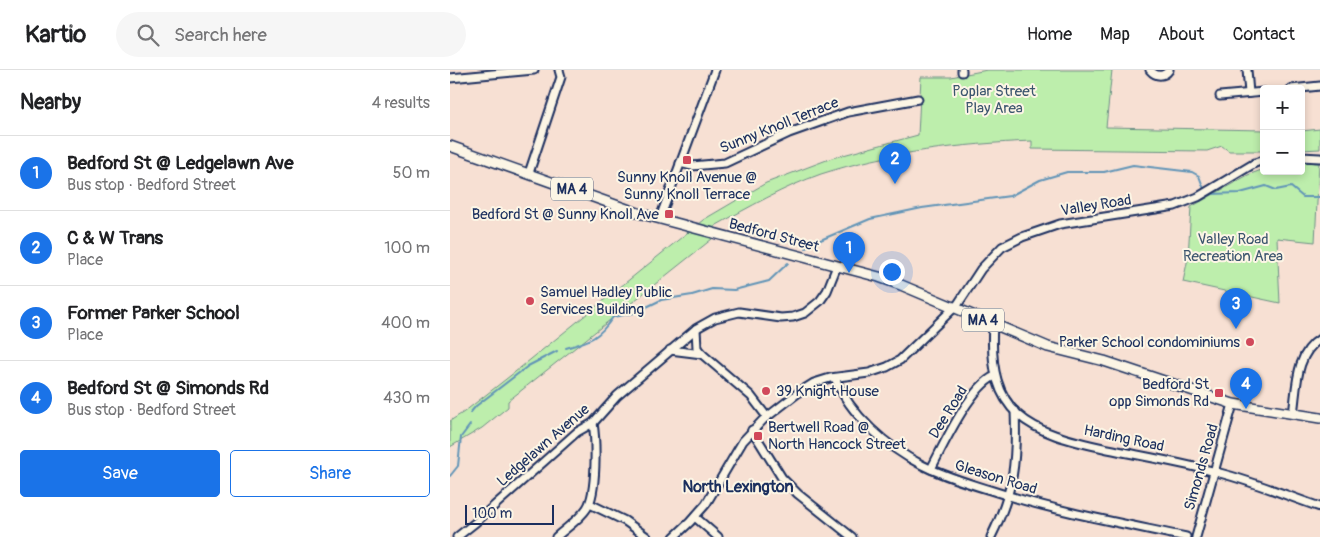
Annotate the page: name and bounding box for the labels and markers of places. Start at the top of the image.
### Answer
pin: 2 [879,143,911,184]
marker: Sunny Knoll Avenue @ Sunny Knoll Terrace [681,154,693,166]
place label: Sunny Knoll Avenue @ Sunny Knoll Terrace [617,168,757,204]
place label: Bedford St @ Sunny Knoll Ave [472,205,660,224]
marker: Bedford St @ Sunny Knoll Ave [663,208,675,220]
pin: 1 [833,232,865,273]
place label: Samuel Hadley Public Services Building [540,283,673,319]
pin: 3 [1220,288,1252,329]
marker: Samuel Hadley Public Services Building [524,295,536,307]
place label: Parker School condominiums [1059,333,1240,352]
marker: Parker School condominiums [1244,336,1256,348]
pin: 4 [1230,368,1262,409]
place label: Bedford St opp Simonds Rd [1109,375,1210,411]
place label: 39 Knight House [776,382,879,401]
marker: 39 Knight House [760,385,772,397]
marker: Bedford St opp Simonds Rd [1213,387,1225,399]
place label: Bertwell Road @ North Hancock Street [768,418,907,454]
marker: Bertwell Road @ North Hancock Street [752,430,764,442]

